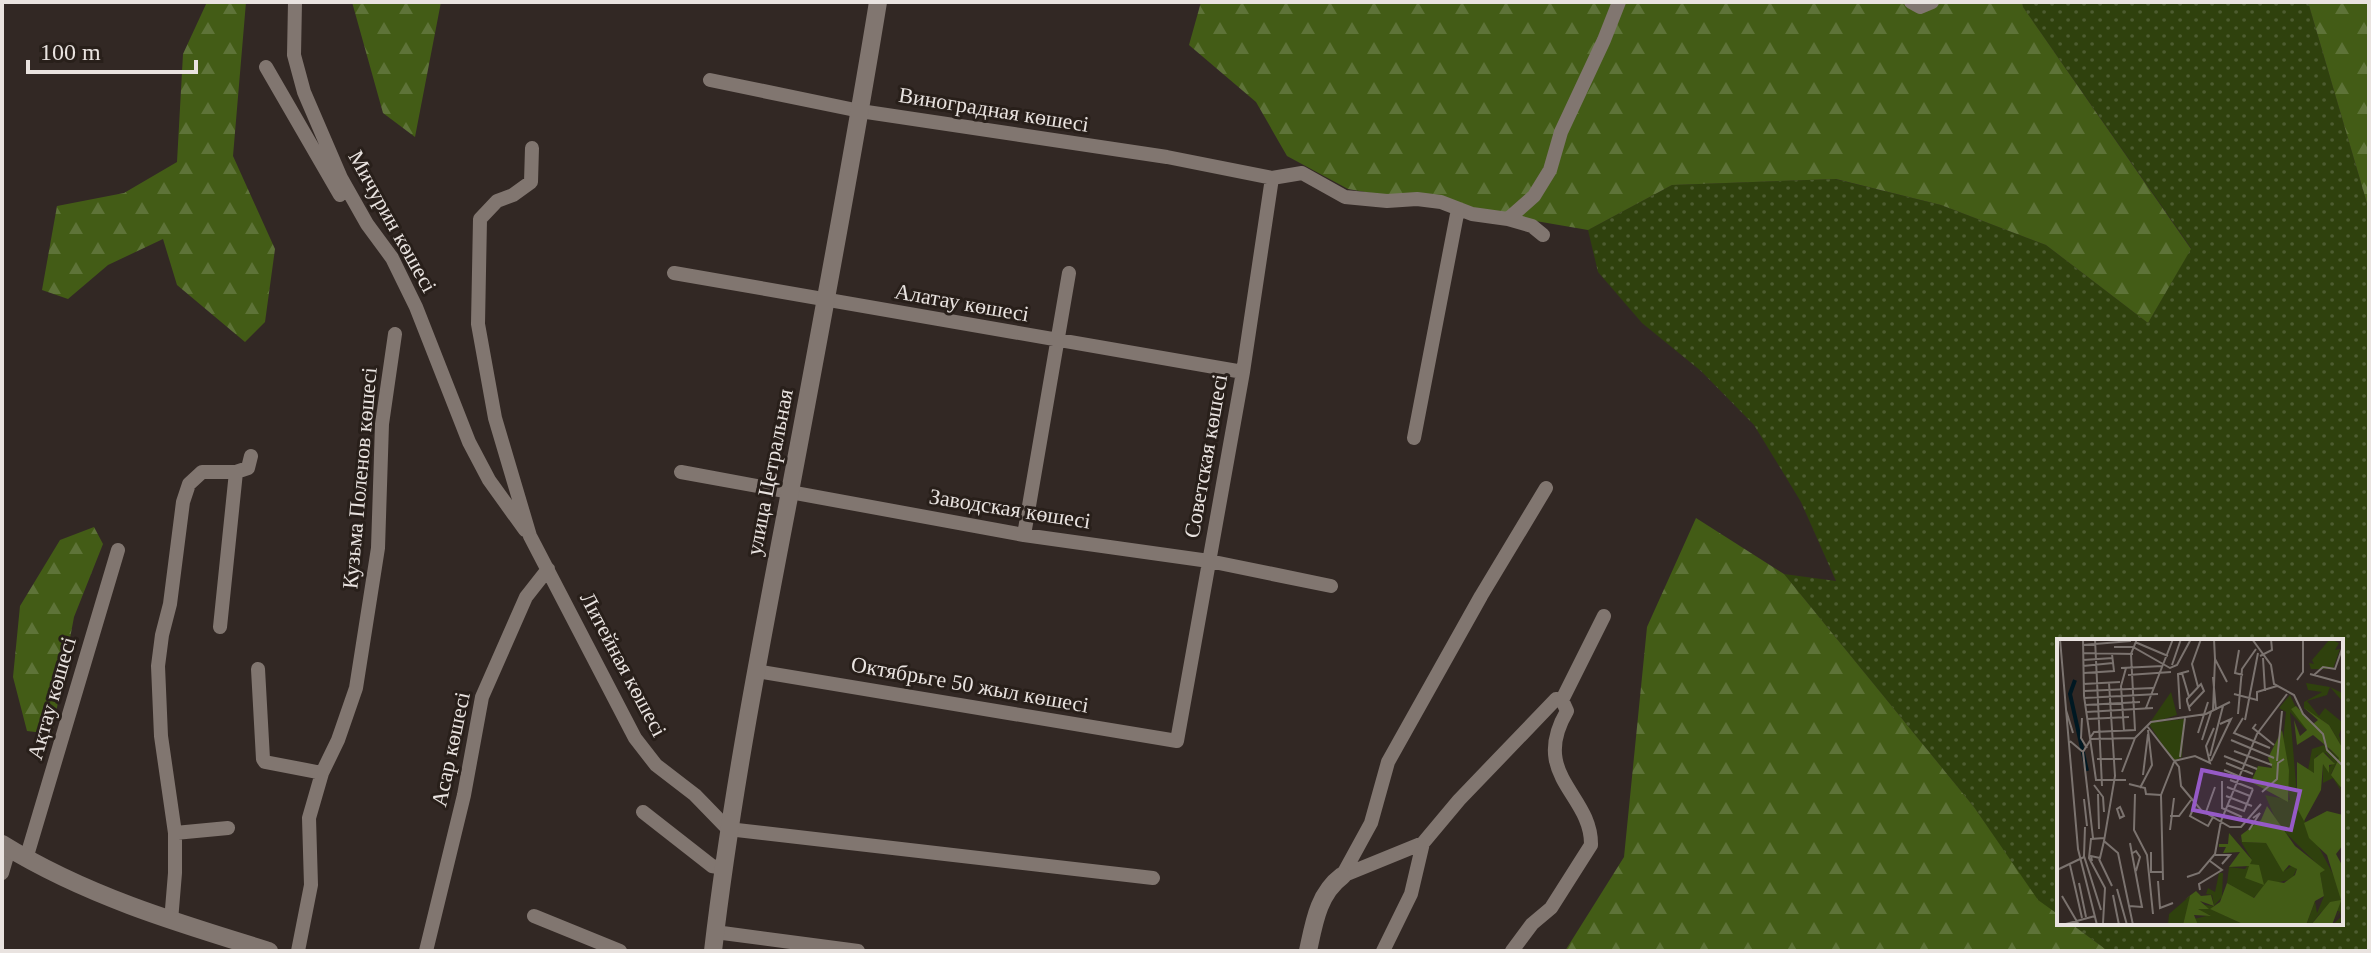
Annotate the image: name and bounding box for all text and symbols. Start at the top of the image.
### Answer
scale bar [28,24,196,74]
text: 100 m [40,39,101,65]
street label: Виноградная көшесі [897,82,1091,137]
street label: Мичурин көшесі [343,146,442,297]
street label: Алатау көшесі [893,278,1031,327]
street label: Кузьма Поленов көшесі [337,366,382,590]
street label: Советская көшесі [1179,372,1232,540]
street label: улица Цетральная [741,387,798,557]
street label: Заводская көшесі [928,483,1092,534]
street label: Литейная көшесі [575,588,672,741]
street label: Ақтау көшесі [22,634,81,762]
inset map [2057,639,2343,925]
street label: Октябрьге 50 жыл көшесі [849,651,1091,718]
street label: Асар көшесі [426,690,475,809]

